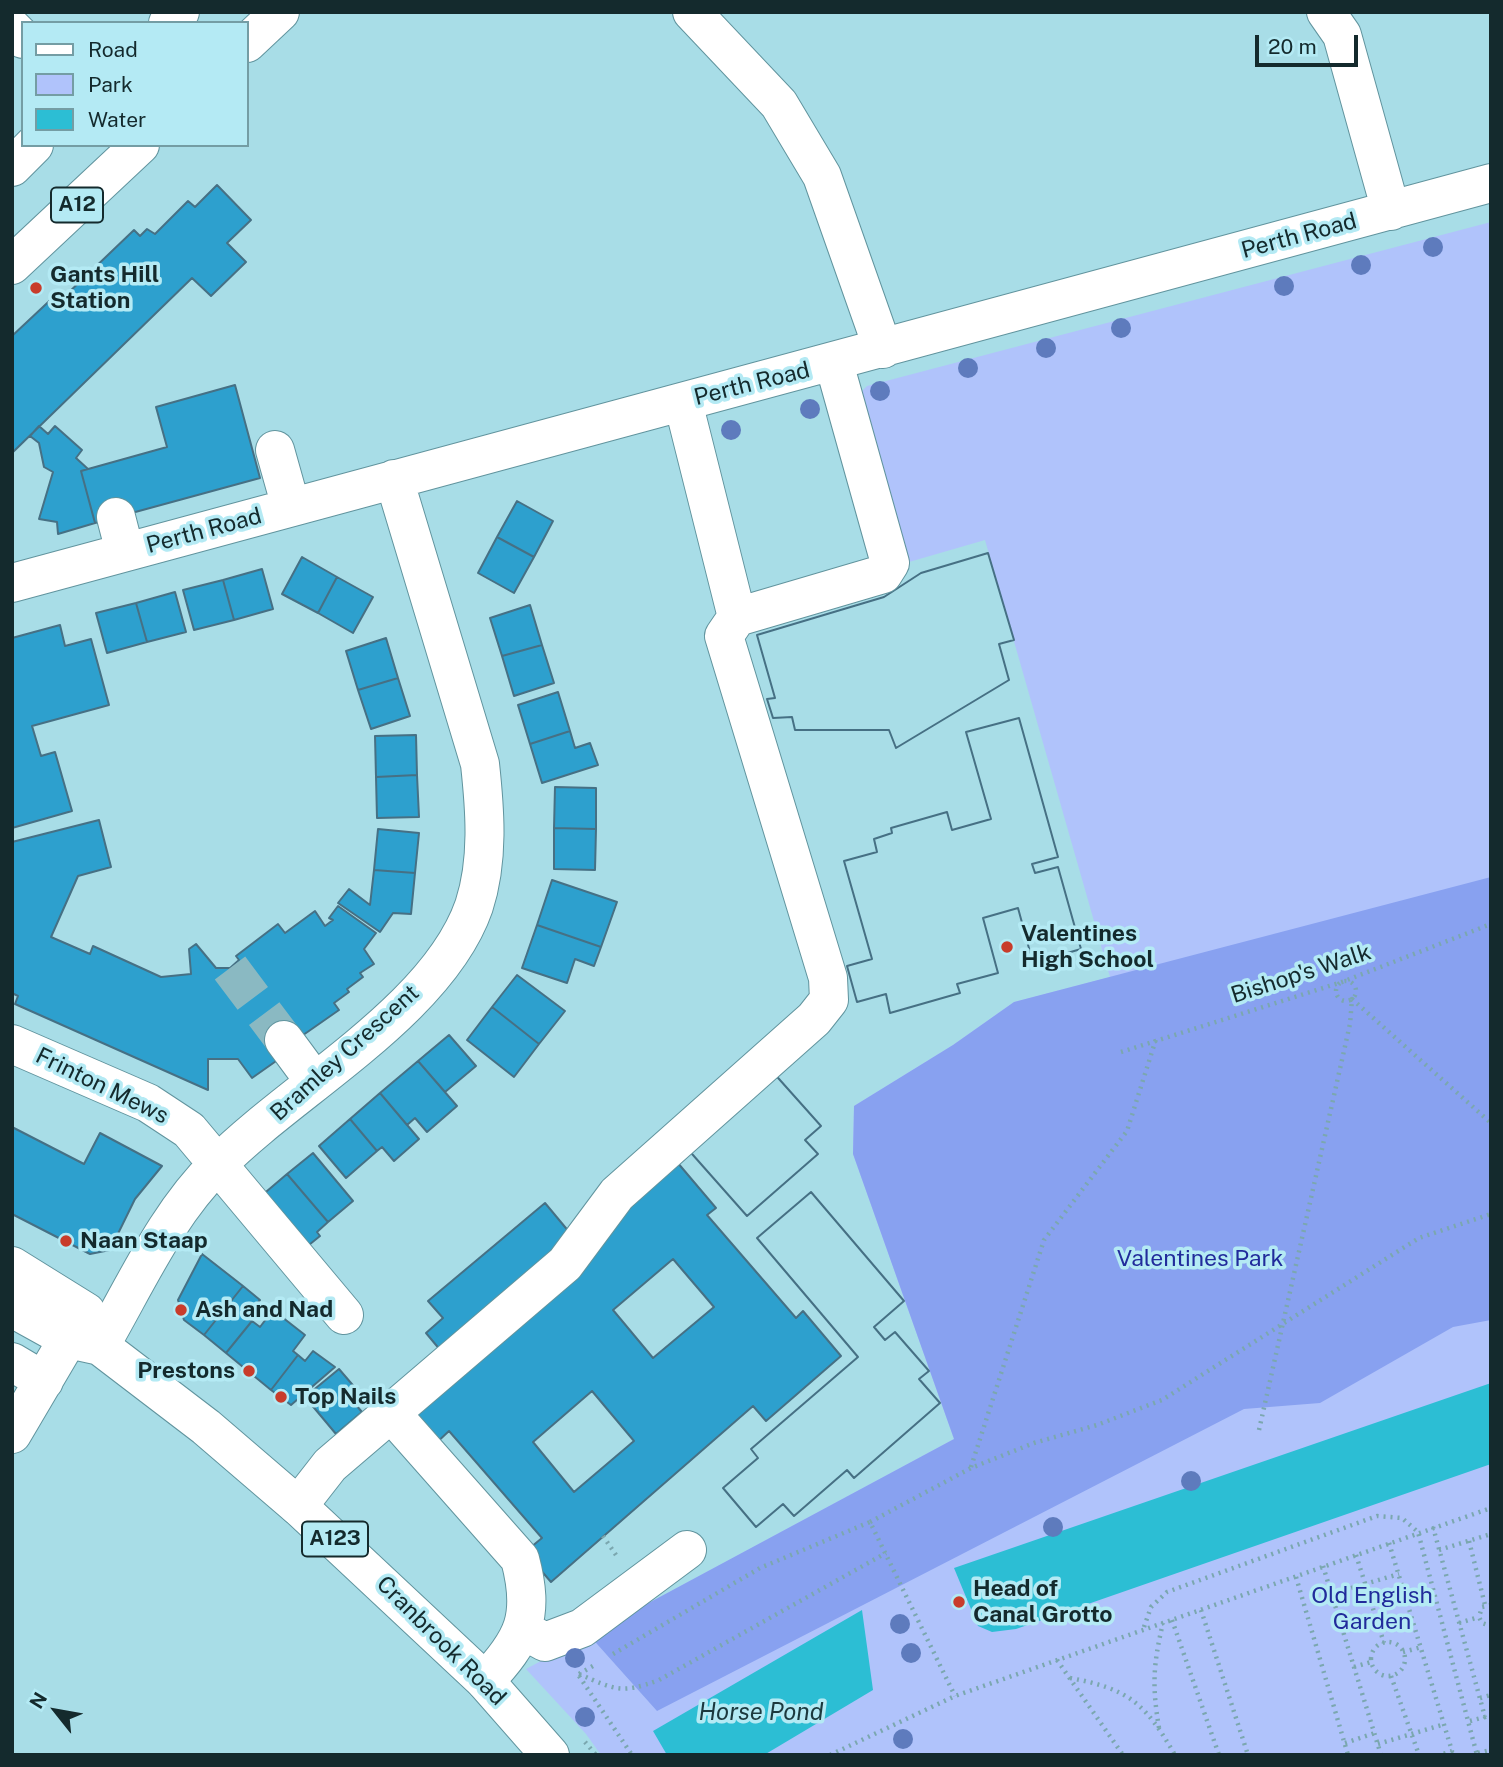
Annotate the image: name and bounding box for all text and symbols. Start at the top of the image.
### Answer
legend [21,21,248,147]
scale bar [1258,21,1361,65]
text: 20 m [1268,34,1317,59]
text: Road [88,37,138,62]
text: Park [88,72,133,97]
text: Water [88,107,146,132]
road number: A12 [51,188,103,222]
street label: Perth Road [1238,207,1360,265]
place label: Gants Hill Station [50,261,159,315]
marker: Gants Hill Station [28,280,44,296]
street label: Perth Road [691,356,813,412]
street label: Perth Road [143,502,265,560]
place label: Valentines High School [1021,920,1154,974]
street label: Bishop's Walk [1227,938,1375,1010]
marker: Valentines High School [999,939,1015,955]
street label: Bramley Crescent [265,979,425,1127]
street label: Frinton Mews [31,1042,173,1130]
place label: Naan Staap [80,1227,208,1255]
marker: Naan Staap [58,1233,74,1249]
park label: Valentines Park [1117,1245,1283,1273]
place label: Ash and Nad [195,1296,333,1324]
marker: Ash and Nad [173,1302,189,1318]
place label: Prestons [137,1357,235,1385]
marker: Prestons [241,1363,257,1379]
place label: Top Nails [295,1383,396,1411]
marker: Top Nails [273,1389,289,1405]
road number: A123 [302,1522,368,1556]
street label: Cranbrook Road [370,1570,512,1712]
place label: Head of Canal Grotto [973,1575,1113,1629]
park label: Old English Garden [1311,1582,1433,1636]
marker: Head of Canal Grotto [951,1594,967,1610]
north arrow [21,1676,91,1746]
text: N [25,1688,51,1712]
water label: Horse Pond [699,1699,823,1727]

